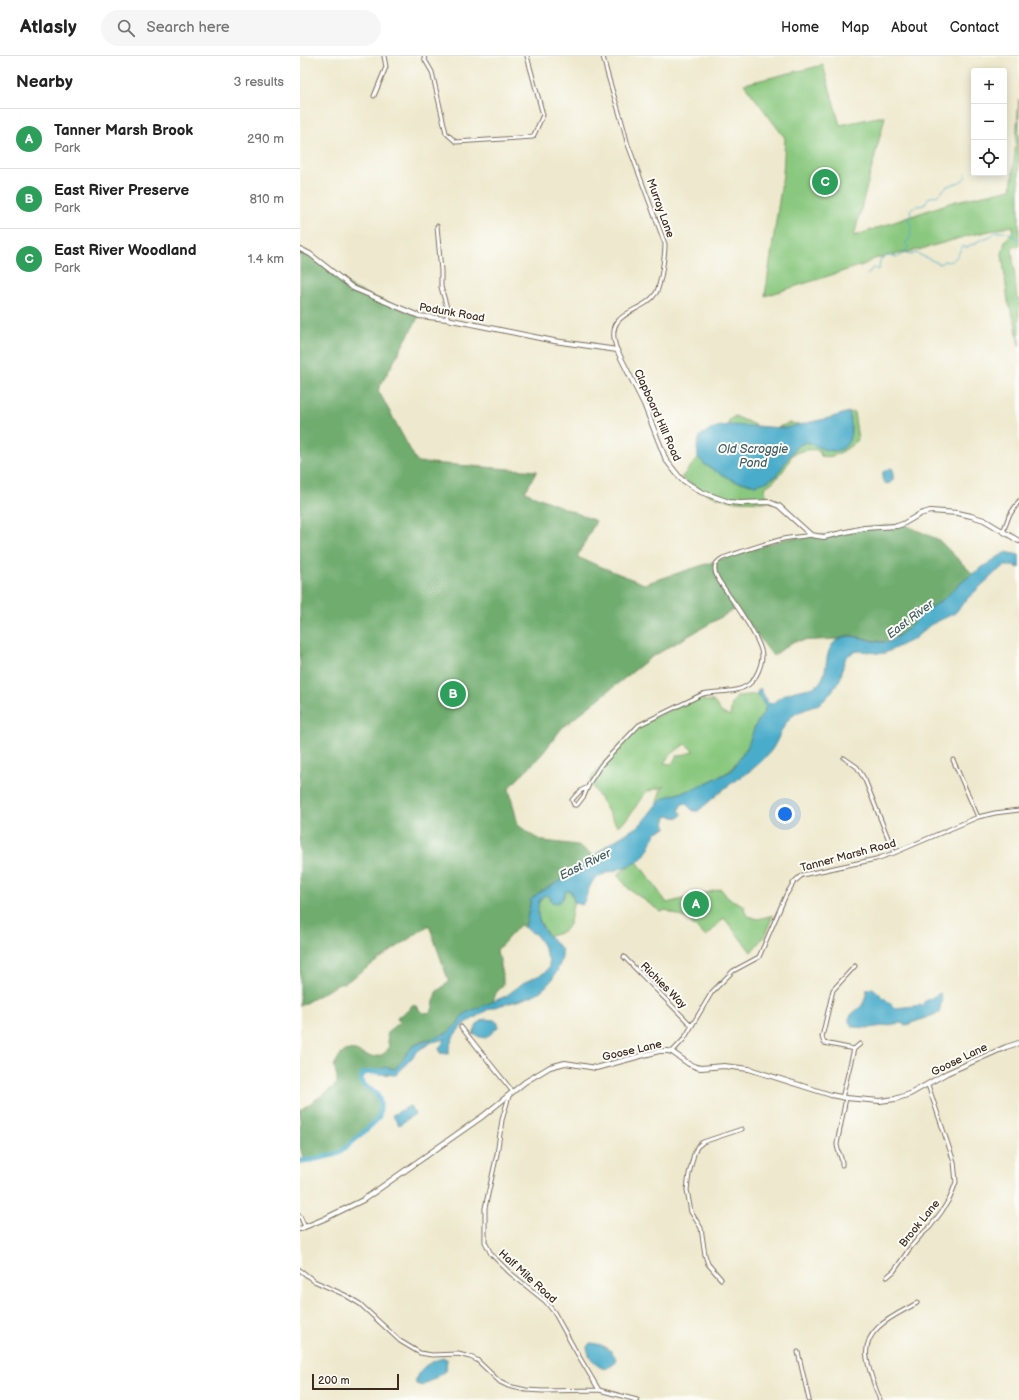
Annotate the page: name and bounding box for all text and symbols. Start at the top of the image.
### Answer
search box [101,10,381,46]
text: Atlasly [20,16,77,39]
icon: search [115,17,137,39]
text: Search here [147,18,230,37]
text: Home [781,19,819,36]
text: Map [841,19,869,36]
text: About [891,19,928,36]
text: Contact [950,19,999,36]
map controls [971,68,1007,176]
button: + [971,68,1007,104]
text: Nearby [16,72,73,92]
text: 3 results [233,74,284,90]
button: − [971,104,1007,140]
text: Tanner Marsh Brook [54,121,193,140]
text: A [25,131,33,147]
text: 290 m [247,131,284,147]
text: Park [54,140,80,156]
button: locate [971,140,1007,176]
pin: C [812,167,838,197]
street label: Murray Lane [644,177,677,240]
text: East River Preserve [54,181,189,200]
text: B [24,191,34,207]
text: 810 m [249,191,284,207]
text: Park [54,200,80,216]
text: East River Woodland [54,241,196,260]
text: C [24,251,34,267]
text: 1.4 km [248,251,284,267]
text: Park [54,260,80,276]
street label: Podunk Road [418,300,486,325]
street label: Clapboard Hill Road [631,367,684,463]
water label: Old Scroggie Pond [718,442,788,471]
water label: East River [884,596,938,642]
pin: B [440,679,466,709]
your location [775,804,795,824]
street label: Tanner Marsh Road [799,836,897,874]
water label: East River [557,845,615,883]
pin: A [683,889,709,919]
street label: Richies Way [638,960,689,1011]
street label: Goose Lane [601,1037,664,1064]
street label: Goose Lane [929,1040,990,1079]
street label: Brook Lane [896,1197,943,1250]
street label: Half Mile Road [496,1247,559,1306]
scale bar [312,1372,399,1391]
text: 200 m [318,1374,350,1387]

